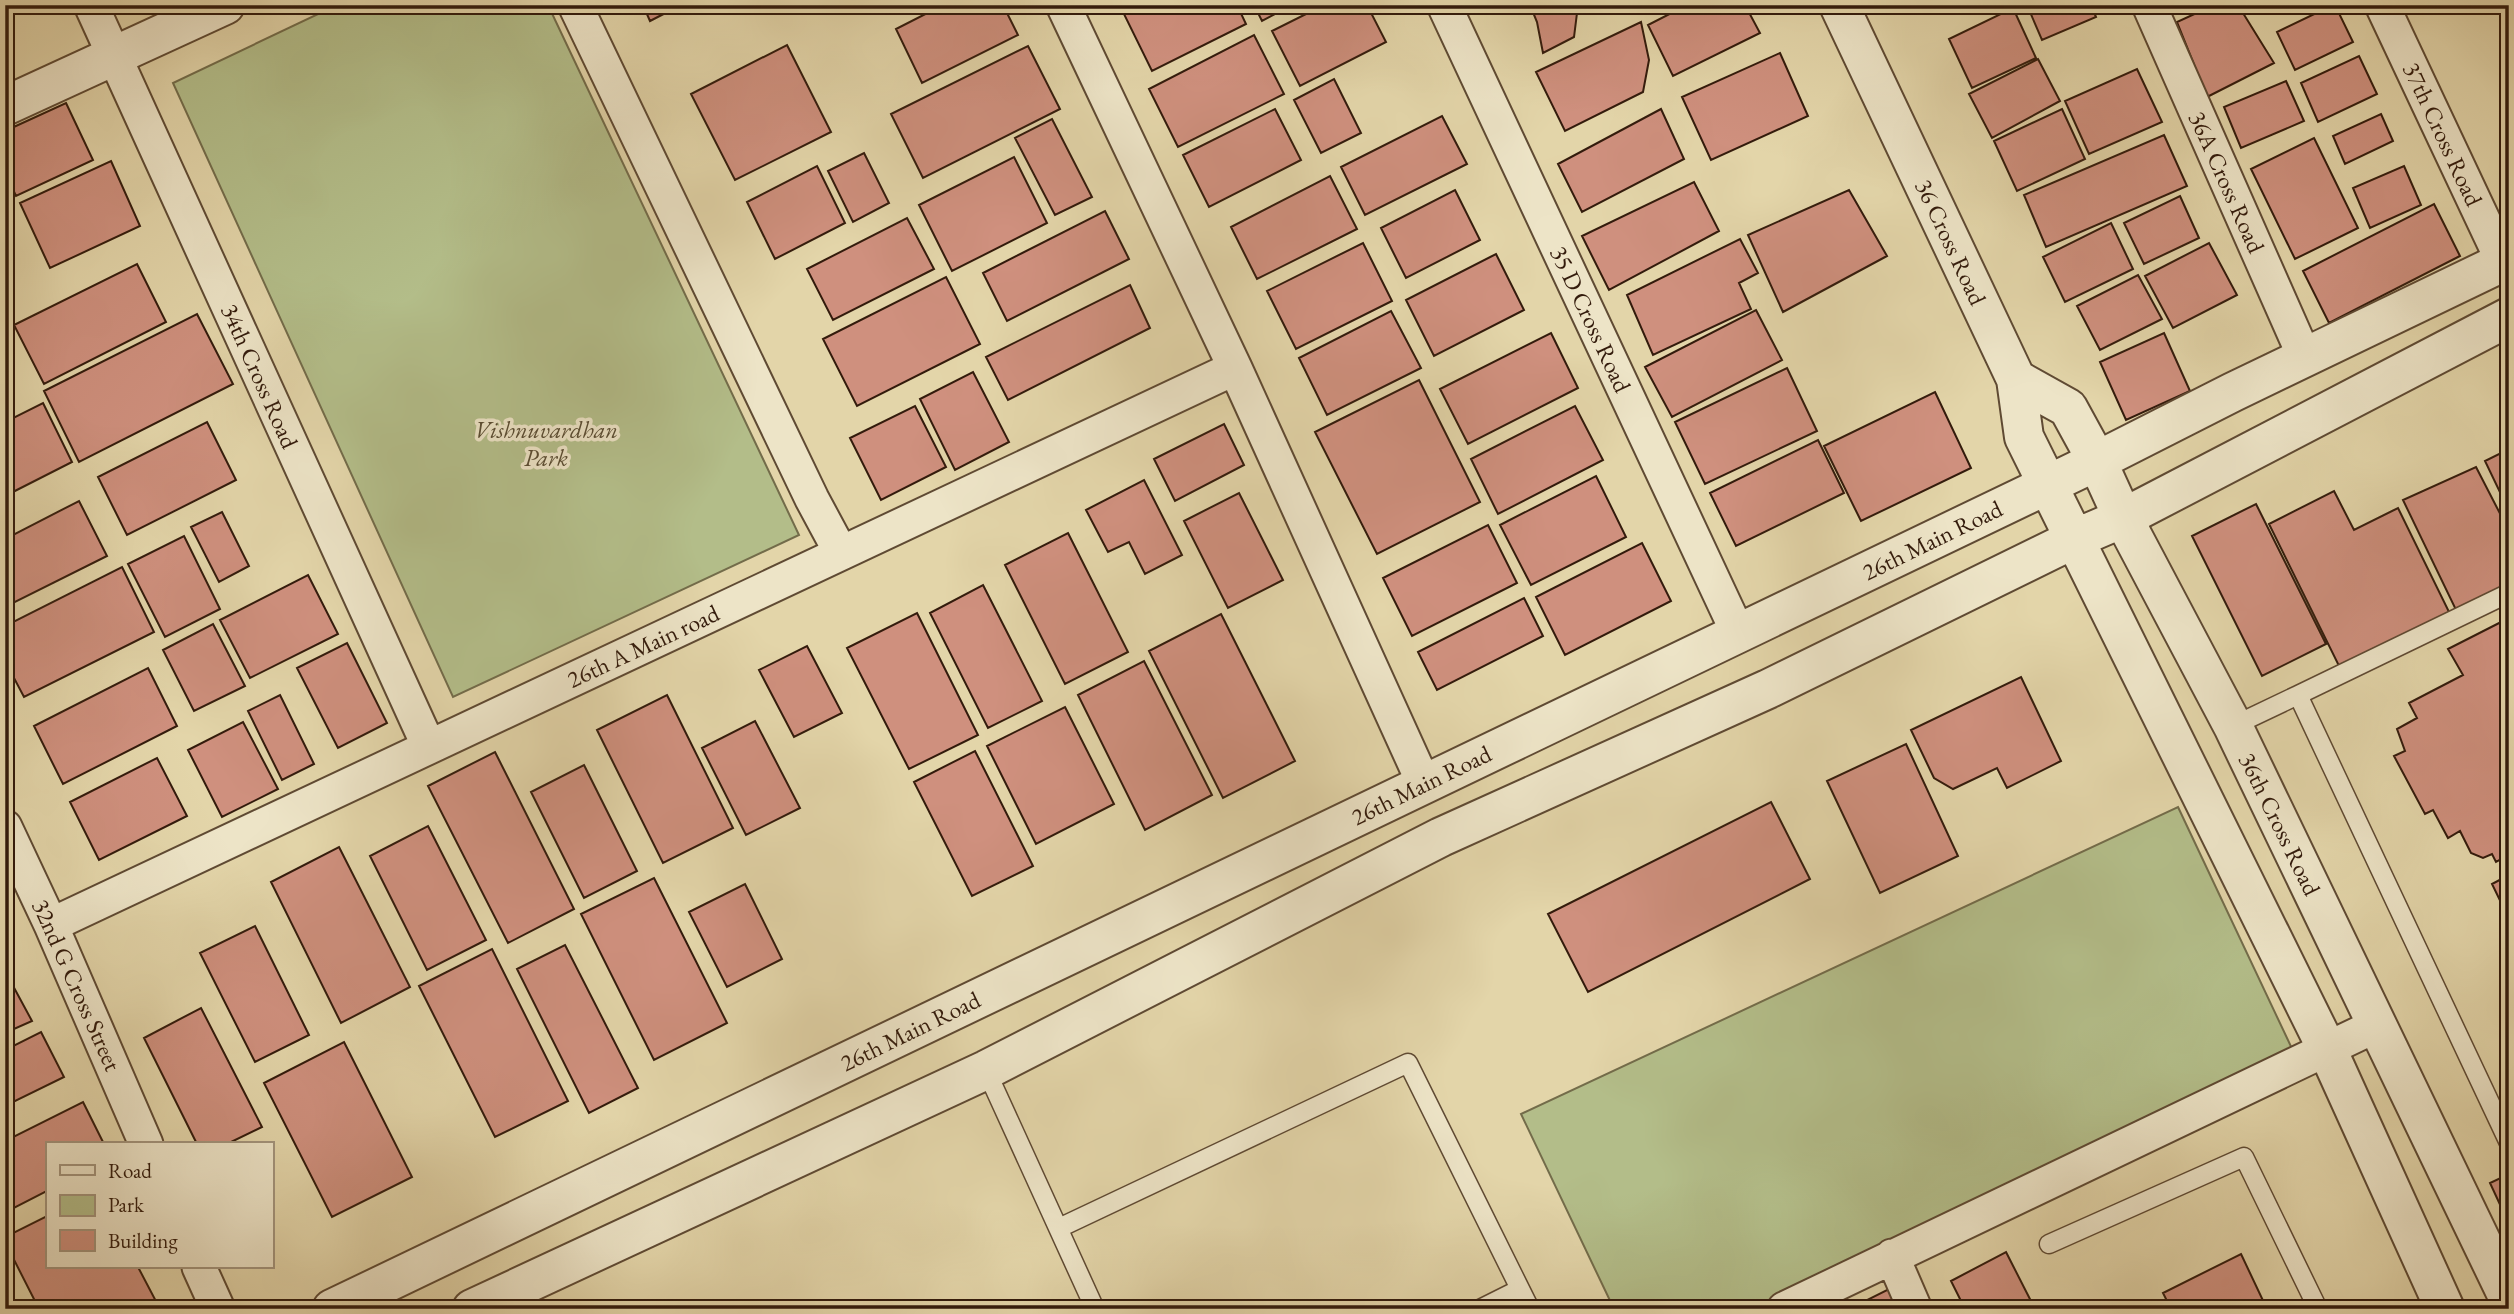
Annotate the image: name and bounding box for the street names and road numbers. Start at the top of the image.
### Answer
street label: 37th Cross Road [2396,57,2490,212]
street label: 36A Cross Road [2182,106,2272,258]
street label: 36 Cross Road [1908,174,1994,311]
street label: 35 D Cross Road [1544,241,1639,398]
street label: 34th Cross Road [214,299,306,454]
street label: 26th Main Road [1857,492,2008,587]
street label: 26th A Main road [562,597,725,695]
street label: 26th Main Road [1346,737,1497,832]
street label: 36th Cross Road [2232,747,2328,901]
street label: 32nd G Cross Street [25,894,129,1076]
street label: 26th Main Road [835,983,986,1078]

